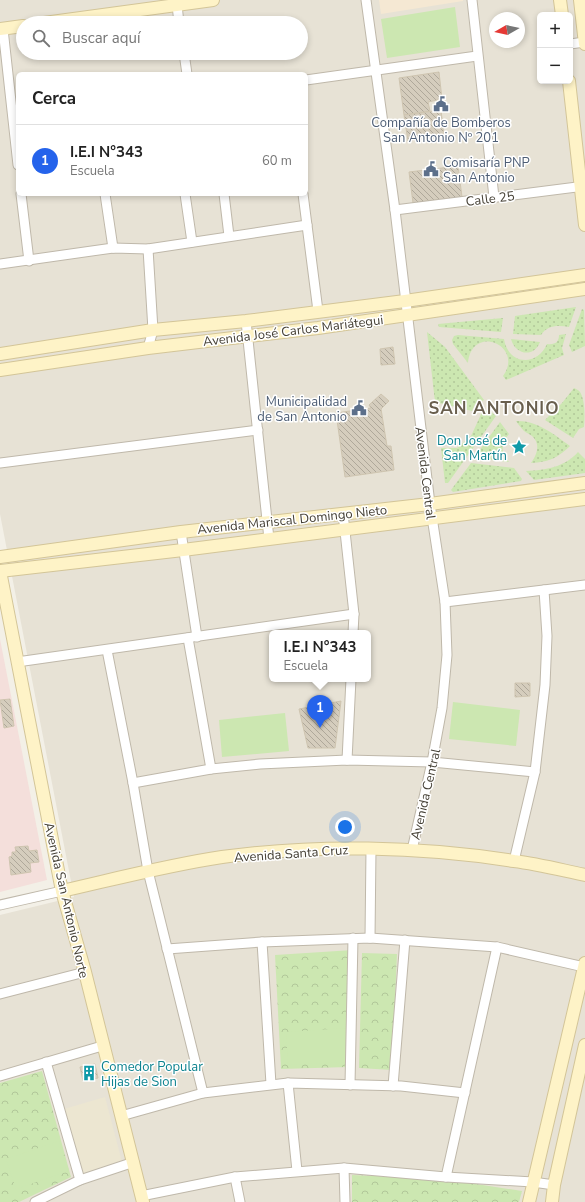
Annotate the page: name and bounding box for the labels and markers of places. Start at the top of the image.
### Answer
public building icon: Compañía de Bomberos San Antonio Nº 201 [432,95,450,113]
place label: Compañía de Bomberos San Antonio Nº 201 [371,114,511,147]
place label: Comisaría PNP San Antonio [443,154,530,187]
public building icon: Comisaría PNP San Antonio [422,160,440,178]
place label: Municipalidad de San Antonio [257,393,347,426]
public building icon: Municipalidad de San Antonio [350,399,368,417]
place label: Don José de San Martín [437,432,507,465]
place icon: Don José de San Martín [510,438,528,456]
pin: 1 [307,695,333,728]
place label: Comedor Popular Hijas de Sion [101,1058,203,1091]
building icon: Comedor Popular Hijas de Sion [80,1064,98,1082]

